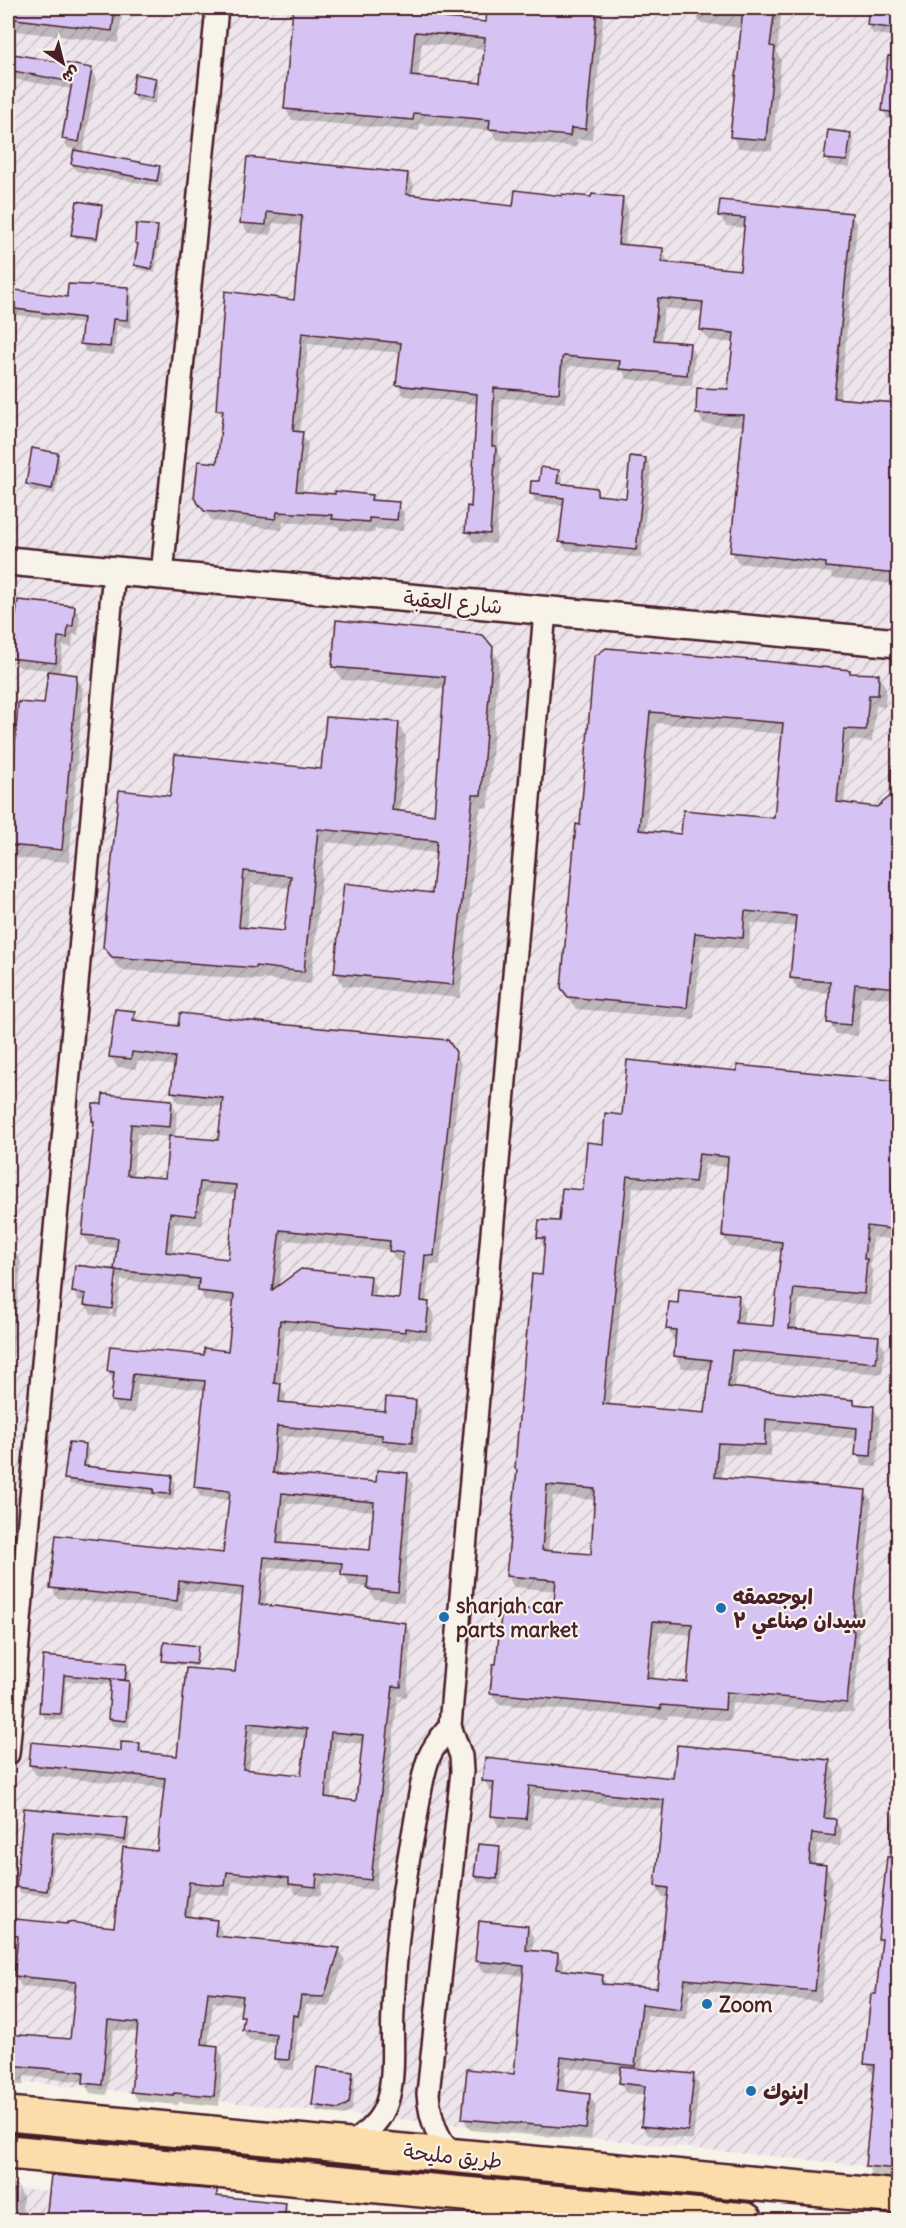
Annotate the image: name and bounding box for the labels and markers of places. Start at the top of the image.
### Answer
place label: ابوجعمقه سيدان صناعي ٣ [733,1583,866,1640]
place label: sharjah car parts market [456,1592,579,1643]
marker: ابوجعمقه سيدان صناعي ٣ [714,1601,728,1615]
marker: sharjah car parts market [437,1610,451,1624]
place label: Zoom [719,1991,773,2018]
marker: Zoom [700,1997,714,2011]
place label: اينوك [763,2078,809,2106]
marker: اينوك [744,2084,758,2098]

